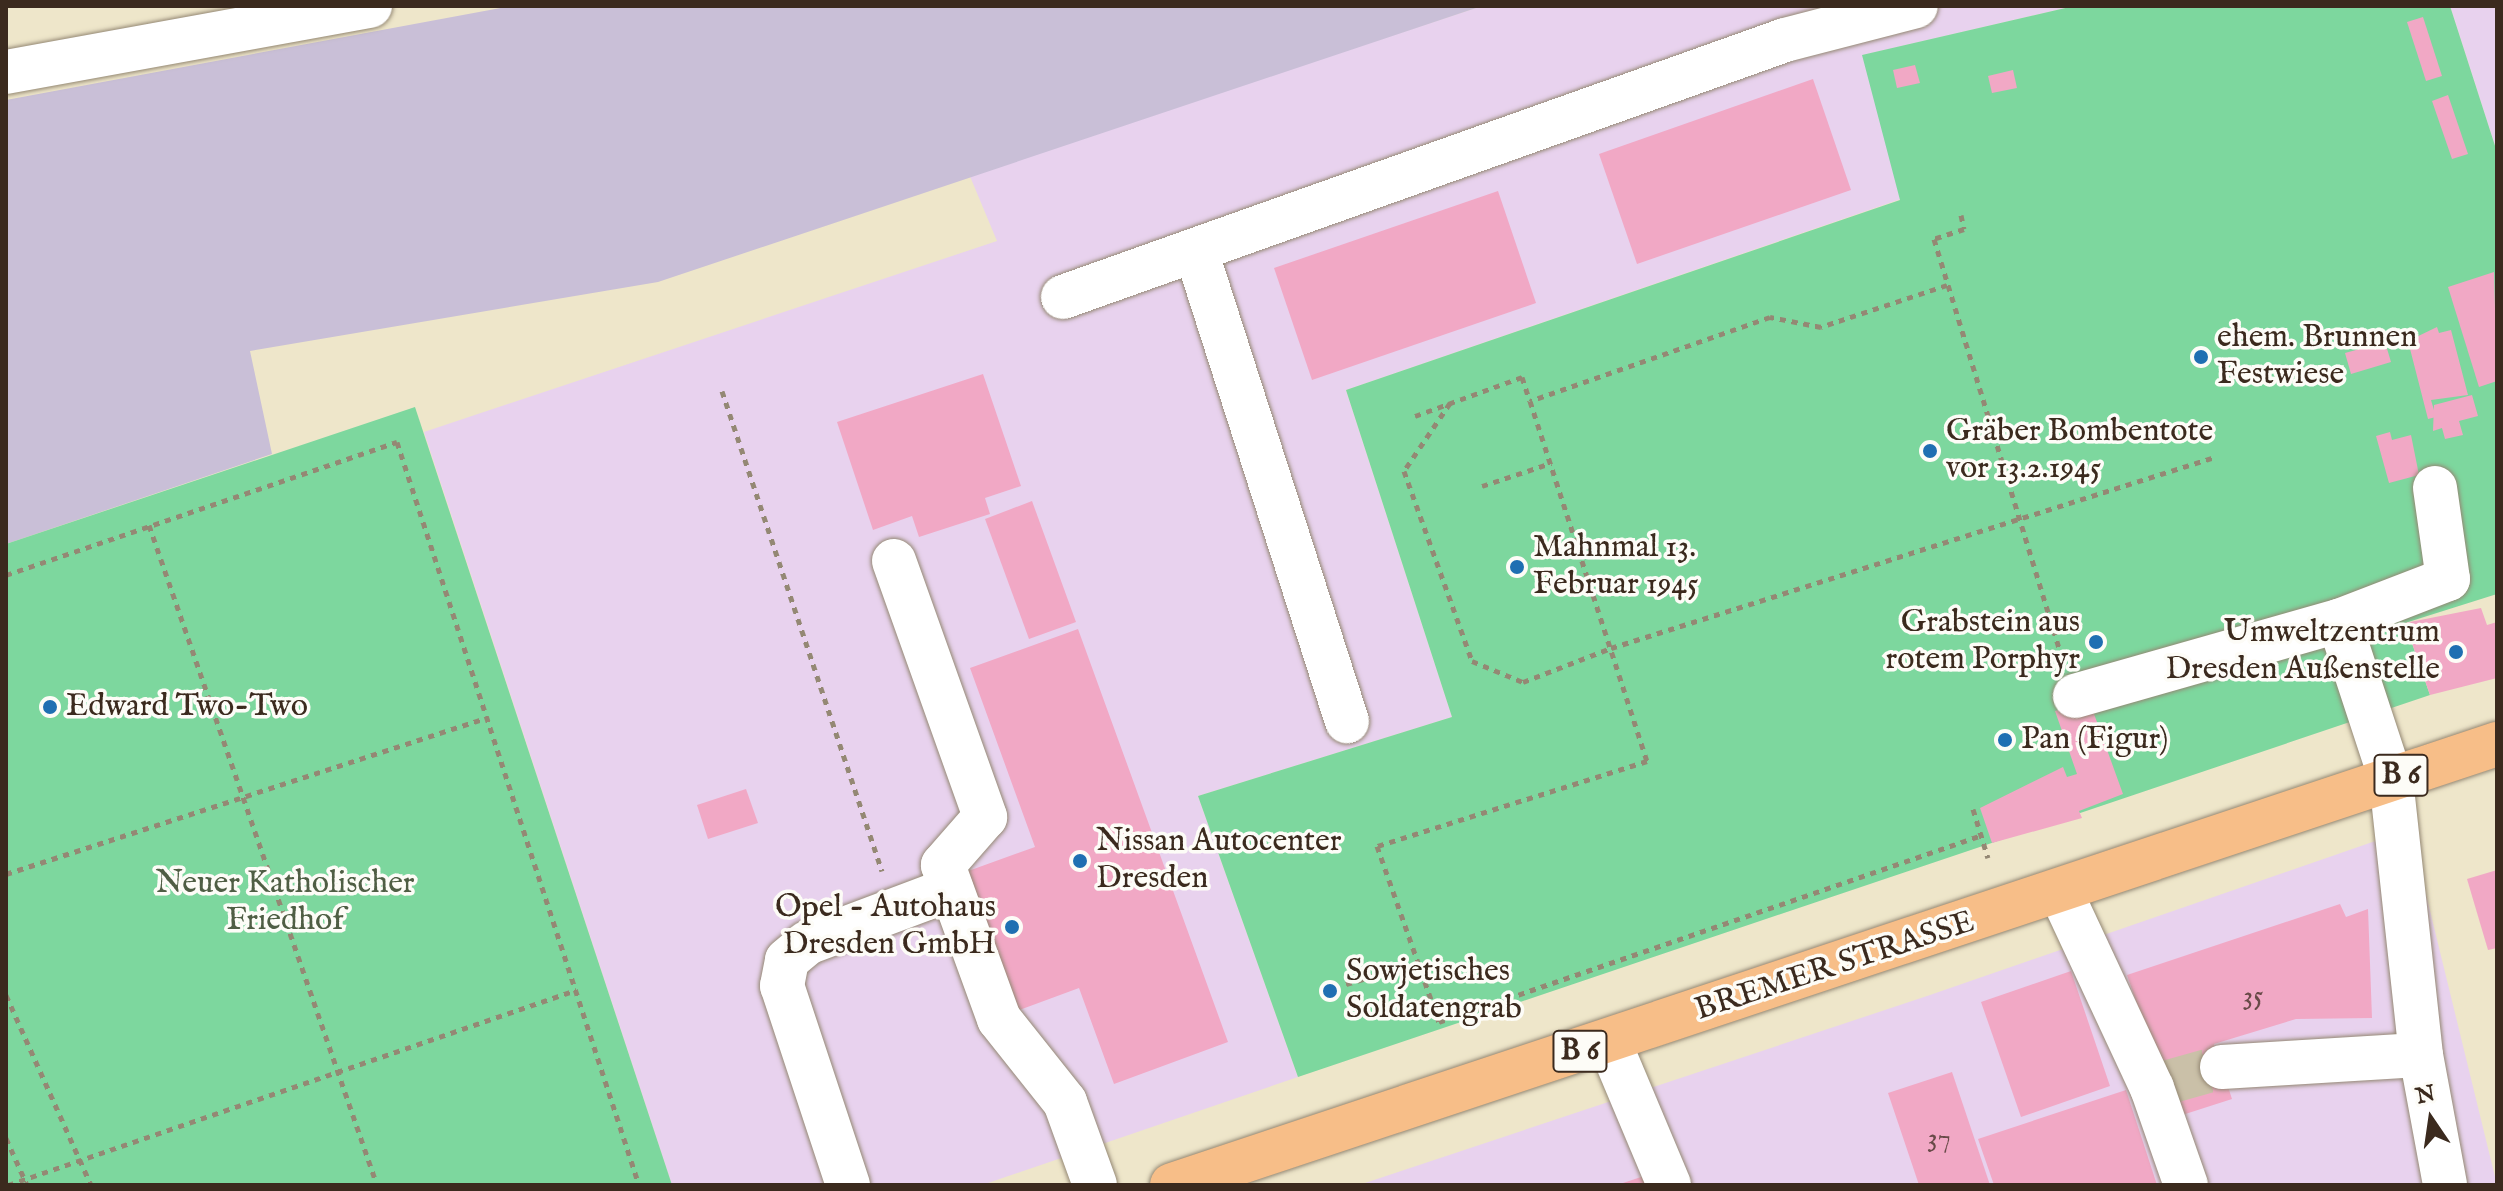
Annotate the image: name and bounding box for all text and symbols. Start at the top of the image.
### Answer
place label: ehem. Brunnen Festwiese [2217,320,2417,395]
marker: ehem. Brunnen Festwiese [2192,348,2210,366]
place label: Gräber Bombentote vor 13.2.1945 [1946,414,2213,489]
marker: Gräber Bombentote vor 13.2.1945 [1921,442,1939,460]
place label: Mahnmal 13. Februar 1945 [1533,530,1699,605]
marker: Mahnmal 13. Februar 1945 [1508,558,1526,576]
place label: Grabstein aus rotem Porphyr [1885,605,2080,680]
place label: Umweltzentrum Dresden Außenstelle [2165,615,2440,690]
marker: Grabstein aus rotem Porphyr [2087,633,2105,651]
marker: Umweltzentrum Dresden Außenstelle [2447,643,2465,661]
place label: Edward Two-Two [66,688,308,726]
marker: Edward Two-Two [41,698,59,716]
place label: Pan (Figur) [2021,721,2168,759]
marker: Pan (Figur) [1996,731,2014,749]
road number: B 6 [2373,749,2429,801]
place label: Nissan Autocenter Dresden [1096,824,1341,899]
marker: Nissan Autocenter Dresden [1071,852,1089,870]
park label: Neuer Katholischer Friedhof [155,866,415,941]
place label: Opel - Autohaus Dresden GmbH [775,890,996,965]
street label: BREMER STRASSE [1691,904,1979,1030]
marker: Opel - Autohaus Dresden GmbH [1003,918,1021,936]
place label: Sowjetisches Soldatengrab [1346,954,1522,1029]
house number: 35 [2243,980,2263,1014]
marker: Sowjetisches Soldatengrab [1321,982,1339,1000]
road number: B 6 [1552,1025,1608,1077]
north arrow [2391,1079,2471,1159]
text: N [2413,1080,2438,1111]
house number: 37 [1927,1122,1951,1156]

